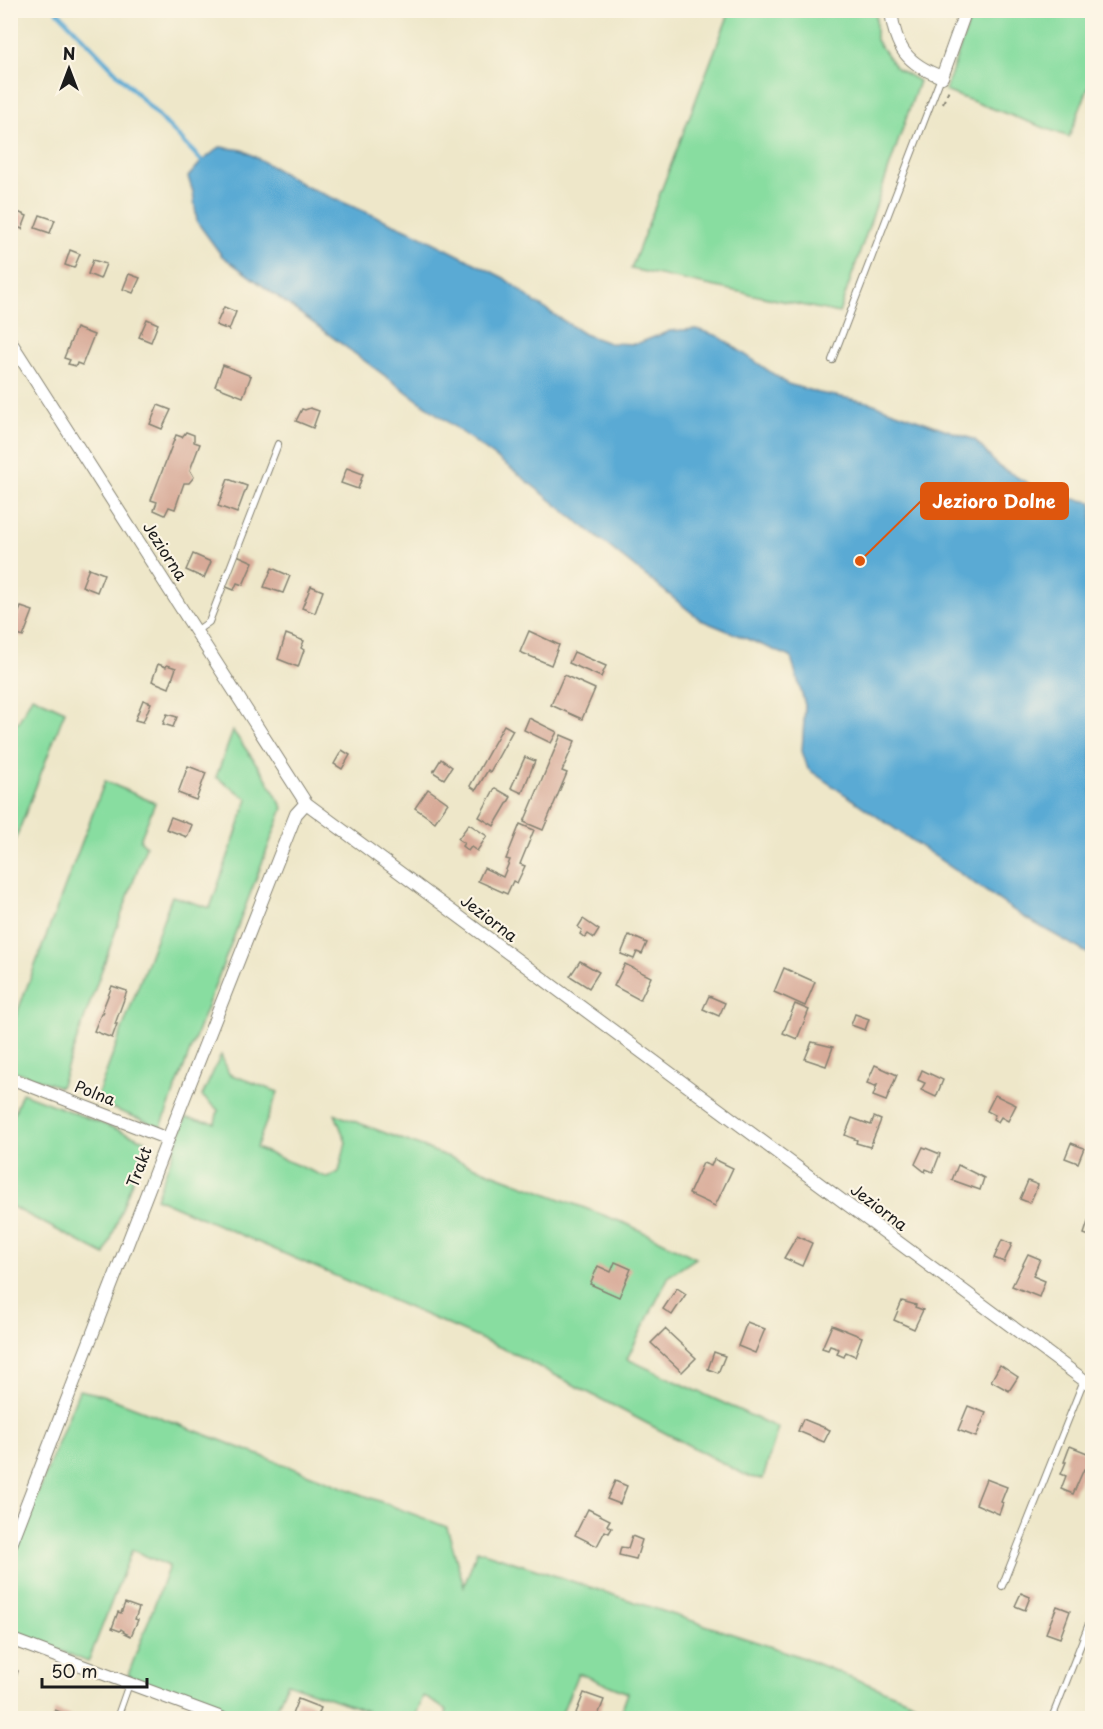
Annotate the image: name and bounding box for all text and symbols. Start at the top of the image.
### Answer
north arrow [39,39,99,99]
text: N [63,41,75,65]
callout: Jezioro Dolne [921,483,1068,519]
text: Jezioro Dolne [932,487,1056,514]
street label: Jeziorna [138,516,194,585]
street label: Jeziorna [456,888,523,947]
street label: Polna [71,1073,119,1111]
street label: Trakt [119,1142,157,1191]
street label: Jeziorna [846,1177,913,1236]
scale bar [42,1651,147,1689]
text: 50 m [51,1657,98,1684]

